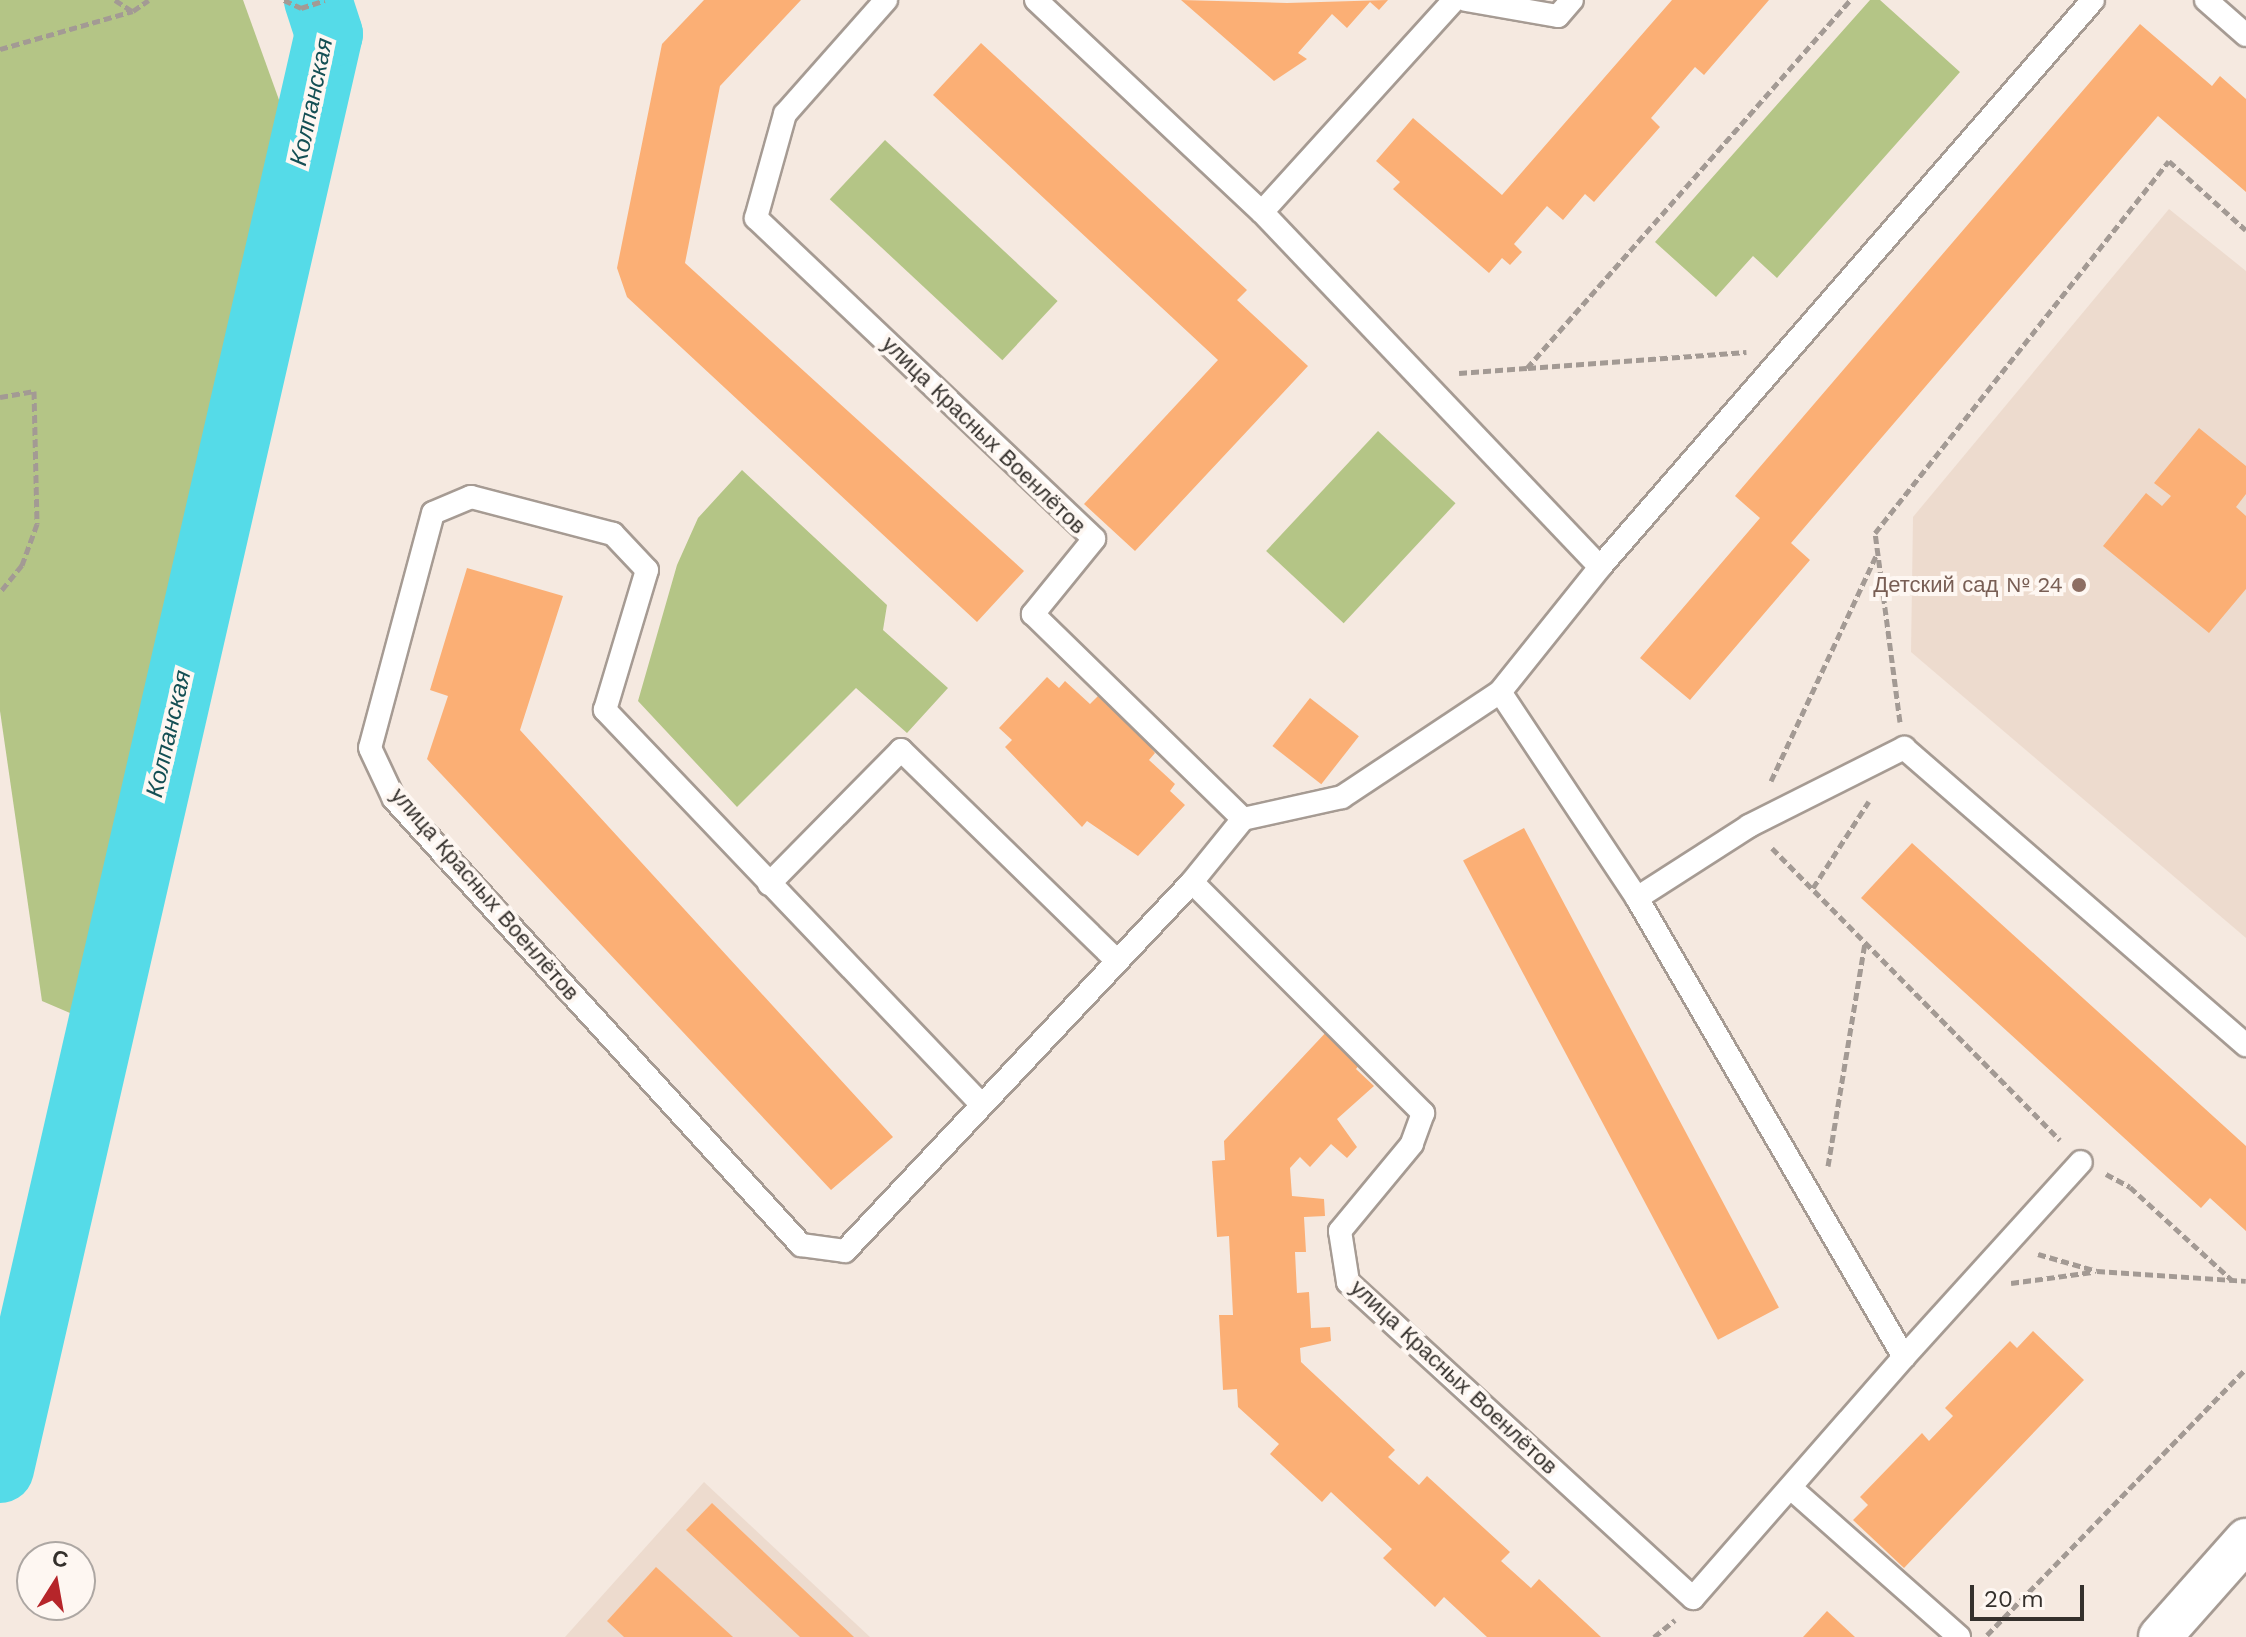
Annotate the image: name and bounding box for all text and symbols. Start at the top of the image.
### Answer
water label: Колпанская [284,36,340,168]
street label: улица Красных Военлётов [877,331,1091,539]
place label: Детский сад № 24 [1873,572,2063,598]
marker: Детский сад № 24 [2070,576,2088,594]
water label: Колпанская [140,668,198,800]
street label: улица Красных Военлётов [386,782,584,1006]
street label: улица Красных Военлётов [1345,1274,1563,1480]
north arrow [16,1541,96,1621]
text: С [50,1545,70,1573]
scale bar [1974,1569,2088,1619]
text: 20 m [1984,1585,2044,1613]

